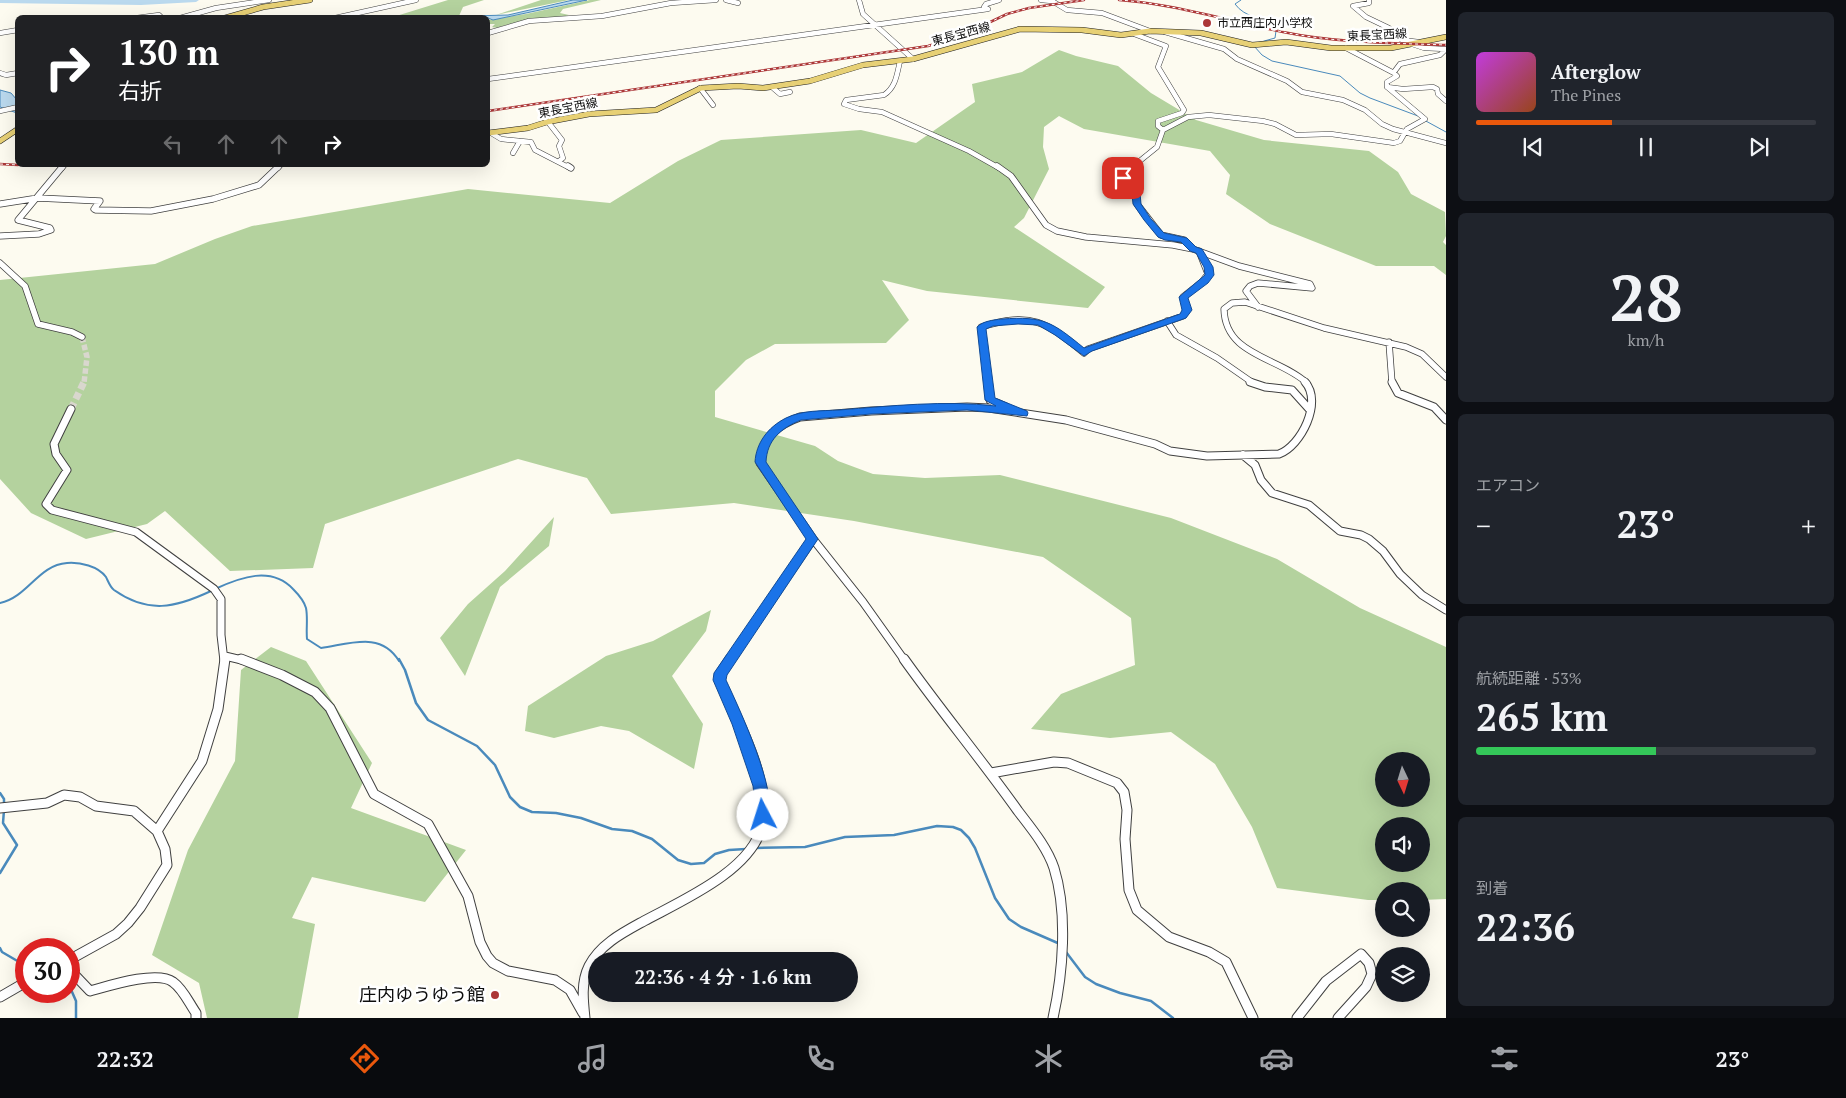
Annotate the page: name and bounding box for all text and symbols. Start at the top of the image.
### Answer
place label: 市立西庄内小学校 [1217,15,1313,30]
marker: 市立西庄内小学校 [1201,17,1213,29]
street label: 東長宝西線 [930,19,992,49]
street label: 東長宝西線 [1347,25,1407,44]
text: 130 m [118,29,219,75]
icon: right [35,35,100,100]
text: Afterglow [1551,59,1641,84]
text: 右折 [118,76,162,105]
text: The Pines [1551,84,1621,106]
street label: 東長宝西線 [537,94,599,121]
icon: left [159,130,187,158]
icon: ahead [212,130,240,158]
icon: ahead [265,130,293,158]
icon: right [318,130,346,158]
icon: previous [1519,133,1547,161]
icon: pause [1632,133,1660,161]
icon: next [1745,133,1773,161]
pin [1102,157,1144,199]
icon: arrive [1109,164,1137,192]
text: 28 [1609,253,1683,340]
text: km/h [1628,329,1664,351]
text: エアコン [1476,474,1540,496]
text: 23° [1617,499,1675,549]
text: − [1476,507,1491,544]
text: + [1801,507,1816,544]
text: 航続距離 · 53% [1476,667,1582,689]
text: 265 km [1476,692,1608,742]
north arrow [1375,752,1430,808]
map controls [1375,752,1430,1002]
position arrow [736,788,788,840]
button: sound [1375,817,1430,872]
text: 到着 [1476,877,1508,899]
button: search [1375,882,1430,937]
text: 22:36 [1476,902,1575,952]
speed limit sign: 30 [15,938,80,1003]
button: layers [1375,947,1430,1002]
text: 22:36 · 4 分 · 1.6 km [635,964,811,989]
place label: 庄内ゆうゆう館 [359,982,485,1006]
marker: 庄内ゆうゆう館 [489,989,501,1001]
icon: directions [347,1041,382,1076]
icon: music [575,1041,610,1076]
icon: phone [803,1041,838,1076]
icon: climate [1031,1041,1066,1076]
icon: car [1259,1041,1294,1076]
icon: filters [1487,1041,1522,1076]
text: 22:32 [97,1044,154,1073]
text: 23° [1715,1044,1749,1073]

